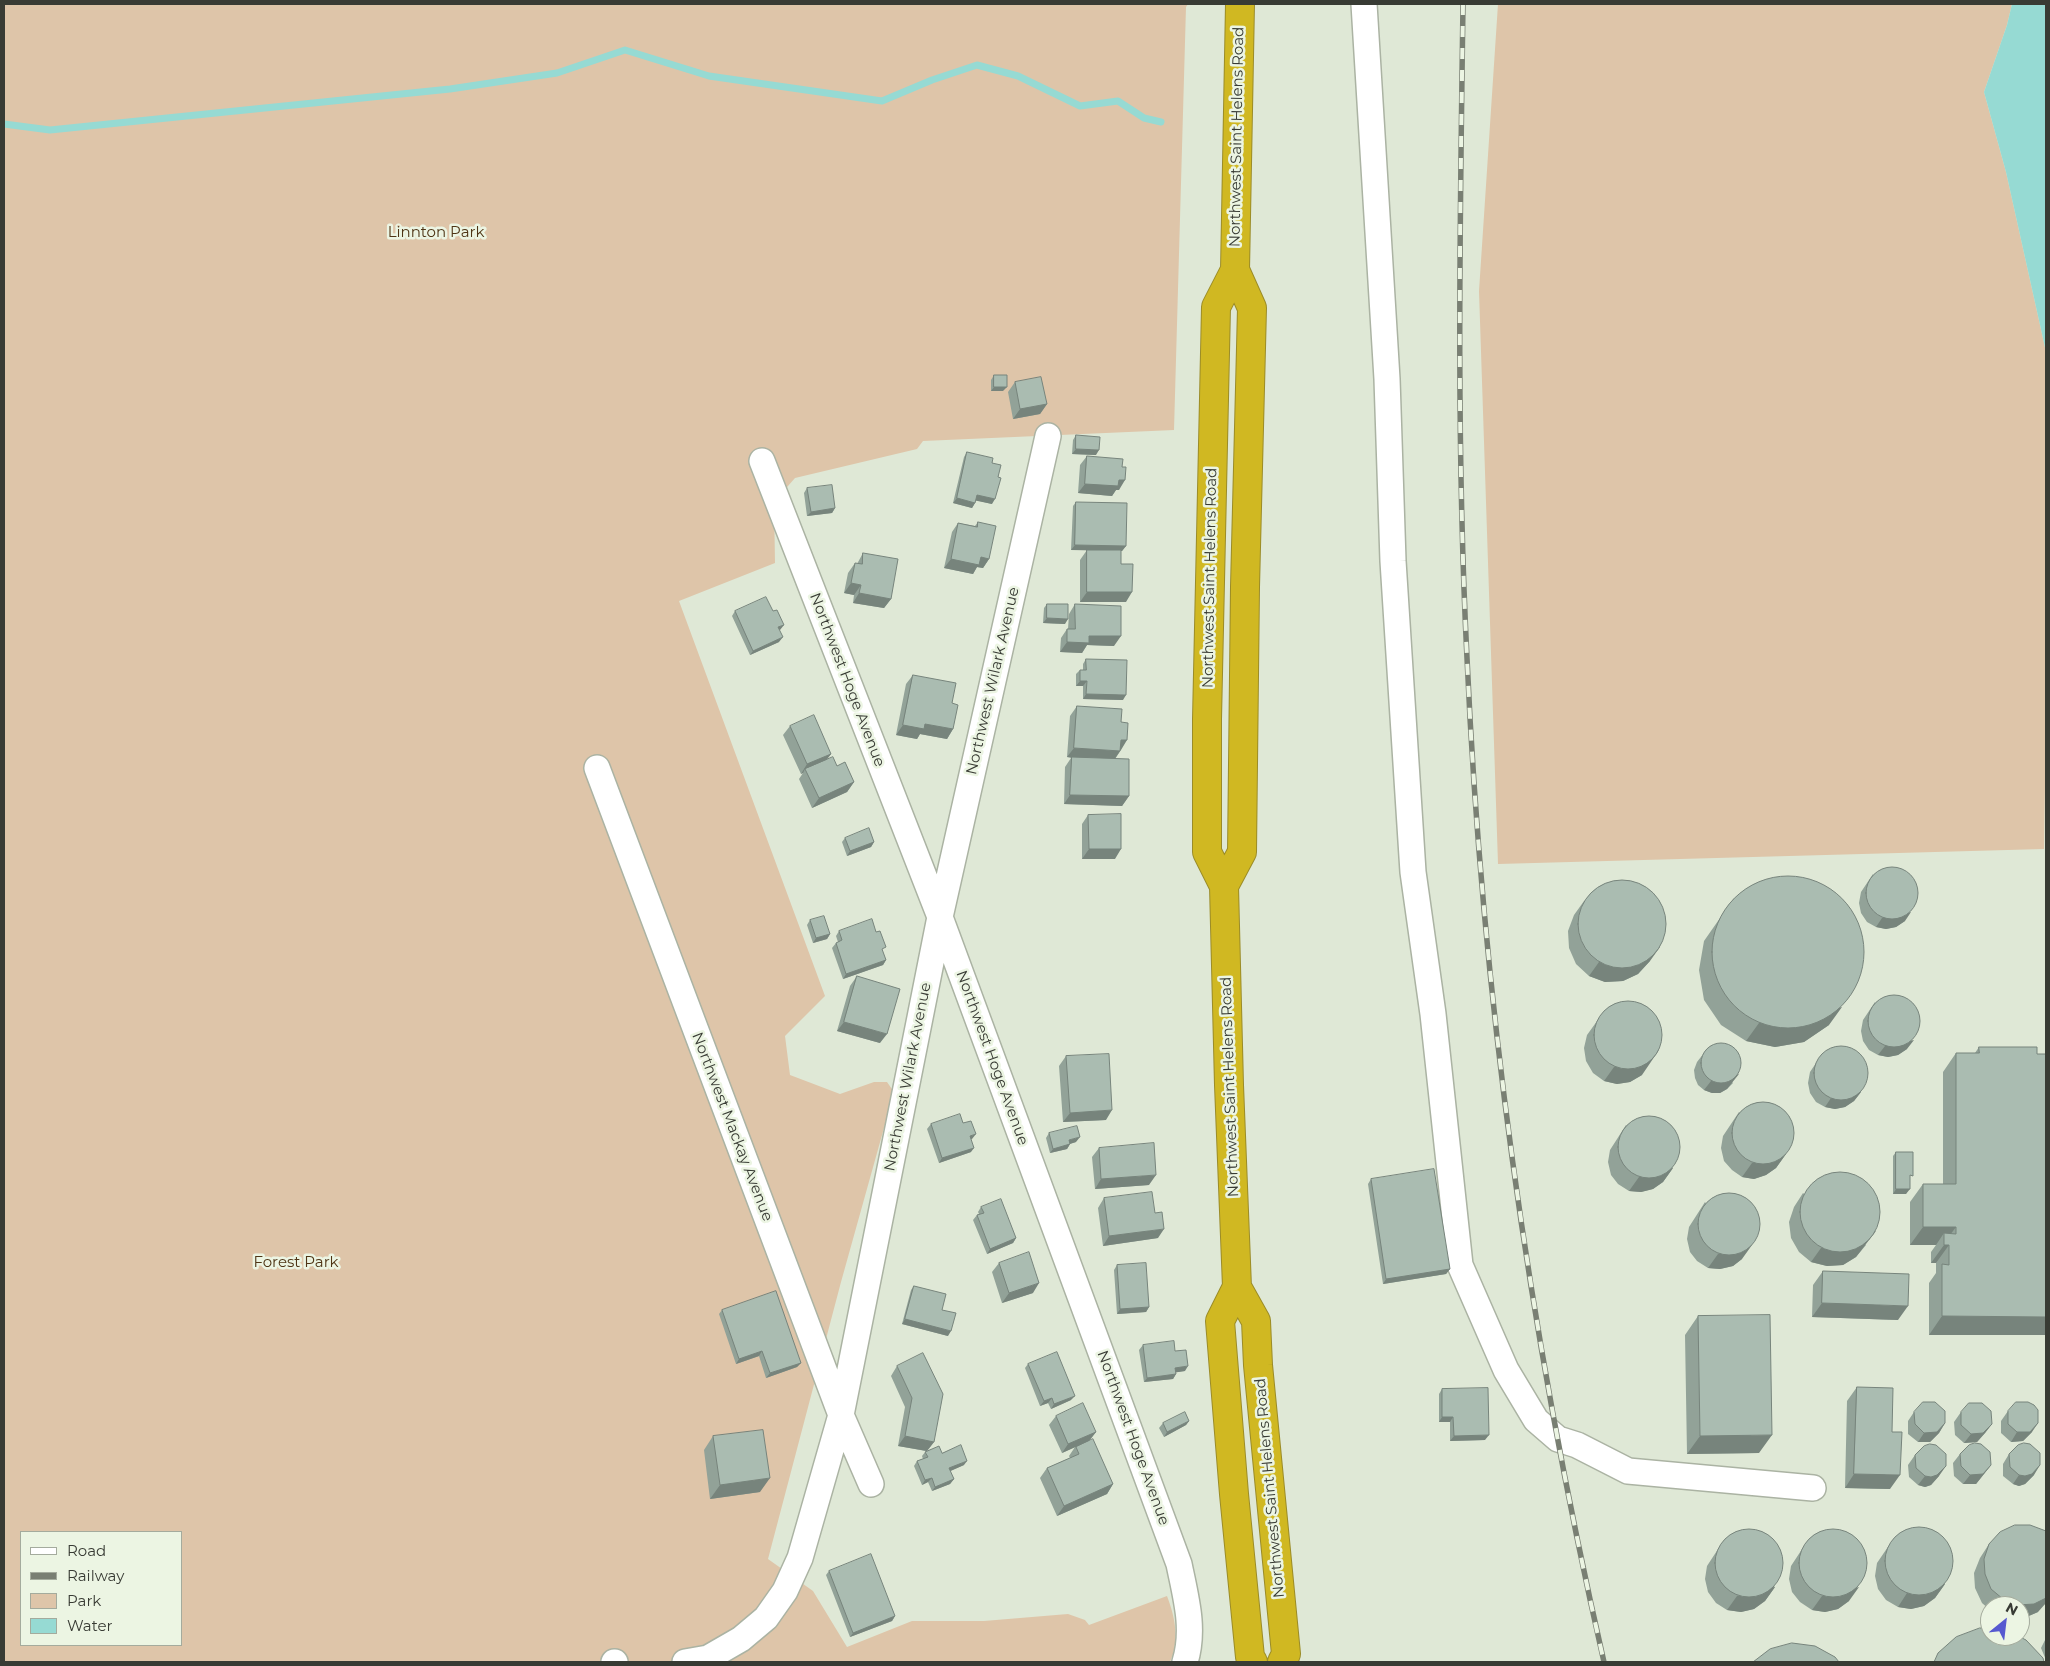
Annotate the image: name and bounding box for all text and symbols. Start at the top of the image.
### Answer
street label: Northwest Saint Helens Road [1226,27,1248,247]
park label: Linnton Park [388,224,484,242]
street label: Northwest Saint Helens Road [1199,468,1221,688]
street label: Northwest Wilark Avenue [963,585,1023,777]
street label: Northwest Hoge Avenue [805,591,889,769]
street label: Northwest Hoge Avenue [952,968,1032,1148]
street label: Northwest Saint Helens Road [1217,976,1243,1198]
street label: Northwest Wilark Avenue [881,981,935,1173]
street label: Northwest Mackay Avenue [688,1030,776,1224]
park label: Forest Park [253,1254,339,1272]
street label: Northwest Hoge Avenue [1093,1348,1173,1528]
street label: Northwest Saint Helens Road [1251,1377,1289,1599]
legend [20,1531,182,1646]
text: Road [67,1541,106,1560]
text: Railway [67,1566,124,1585]
text: Park [67,1591,101,1610]
north arrow [1980,1596,2030,1646]
text: N [2002,1598,2021,1619]
text: Water [67,1616,113,1635]

